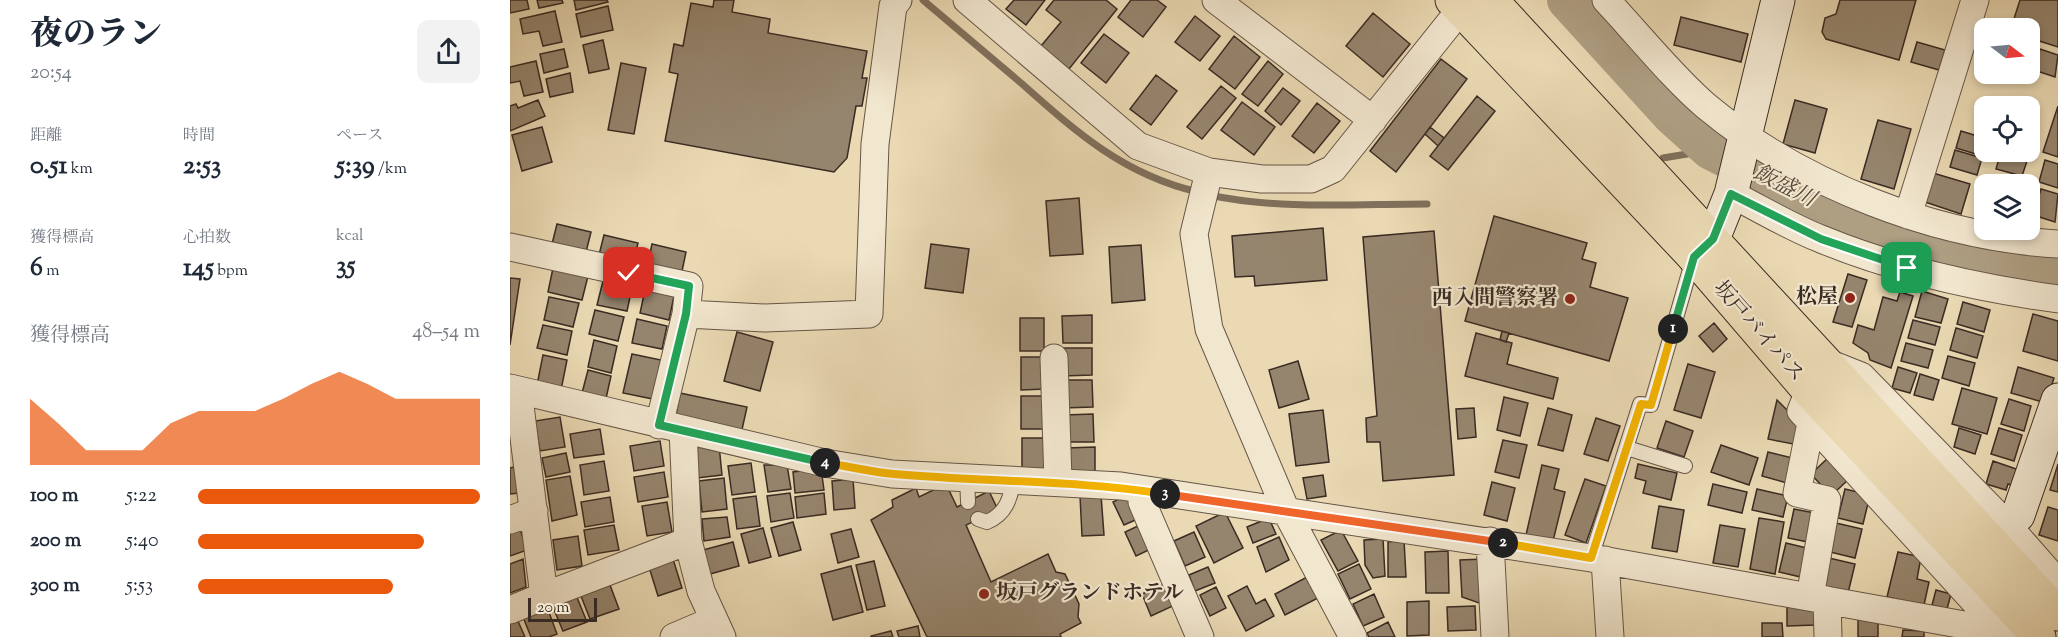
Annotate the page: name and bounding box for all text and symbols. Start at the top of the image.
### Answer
text: 夜のラン [30,12,162,60]
north arrow [1974,18,2040,84]
map controls [1974,18,2040,240]
button: share [417,20,480,83]
text: 20:54 [30,59,72,88]
button: locate [1974,96,2040,162]
text: 距離 [30,125,62,148]
text: 時間 [183,125,215,148]
text: ペース [336,125,383,148]
text: 0.51 [30,148,67,185]
text: 2:53 [183,148,221,185]
text: 5:39 [336,148,375,185]
text: km [67,158,93,181]
text: /km [375,158,407,181]
water label: 飯盛川 [1747,158,1822,217]
button: layers [1974,174,2040,240]
text: kcal [336,225,364,248]
text: 獲得標高 [30,227,94,250]
text: 心拍数 [183,227,231,250]
pin [1881,242,1932,293]
pin [603,247,654,298]
text: 35 [336,248,355,285]
text: 6 [30,250,43,287]
text: 145 [183,250,214,287]
icon: arrive [1890,251,1923,284]
icon: check [612,256,645,289]
text: m [43,260,60,283]
text: bpm [214,260,248,283]
street label: 坂戸バイパス [1705,275,1811,389]
place label: 松屋 [1796,283,1838,313]
place label: 西入間警察署 [1432,284,1558,314]
marker: 松屋 [1843,291,1857,305]
marker: 西入間警察署 [1563,292,1577,306]
pin: 1 [1658,314,1688,344]
text: 1 [1670,317,1676,340]
text: 48–54 m [412,318,480,347]
text: 獲得標高 [30,322,110,351]
pin: 4 [810,448,840,478]
text: 4 [821,451,829,474]
pin: 3 [1150,479,1180,509]
text: 100 m [30,482,79,511]
text: 5:22 [126,482,157,511]
text: 3 [1162,482,1168,505]
text: 200 m [30,527,81,556]
text: 5:40 [126,527,159,556]
pin: 2 [1488,528,1518,558]
text: 2 [1499,531,1507,554]
text: 300 m [30,572,80,601]
text: 5:53 [126,572,153,601]
place label: 坂戸グランドホテル [996,579,1184,609]
marker: 坂戸グランドホテル [977,587,991,601]
scale bar [528,595,597,622]
text: 20 m [537,597,570,620]

